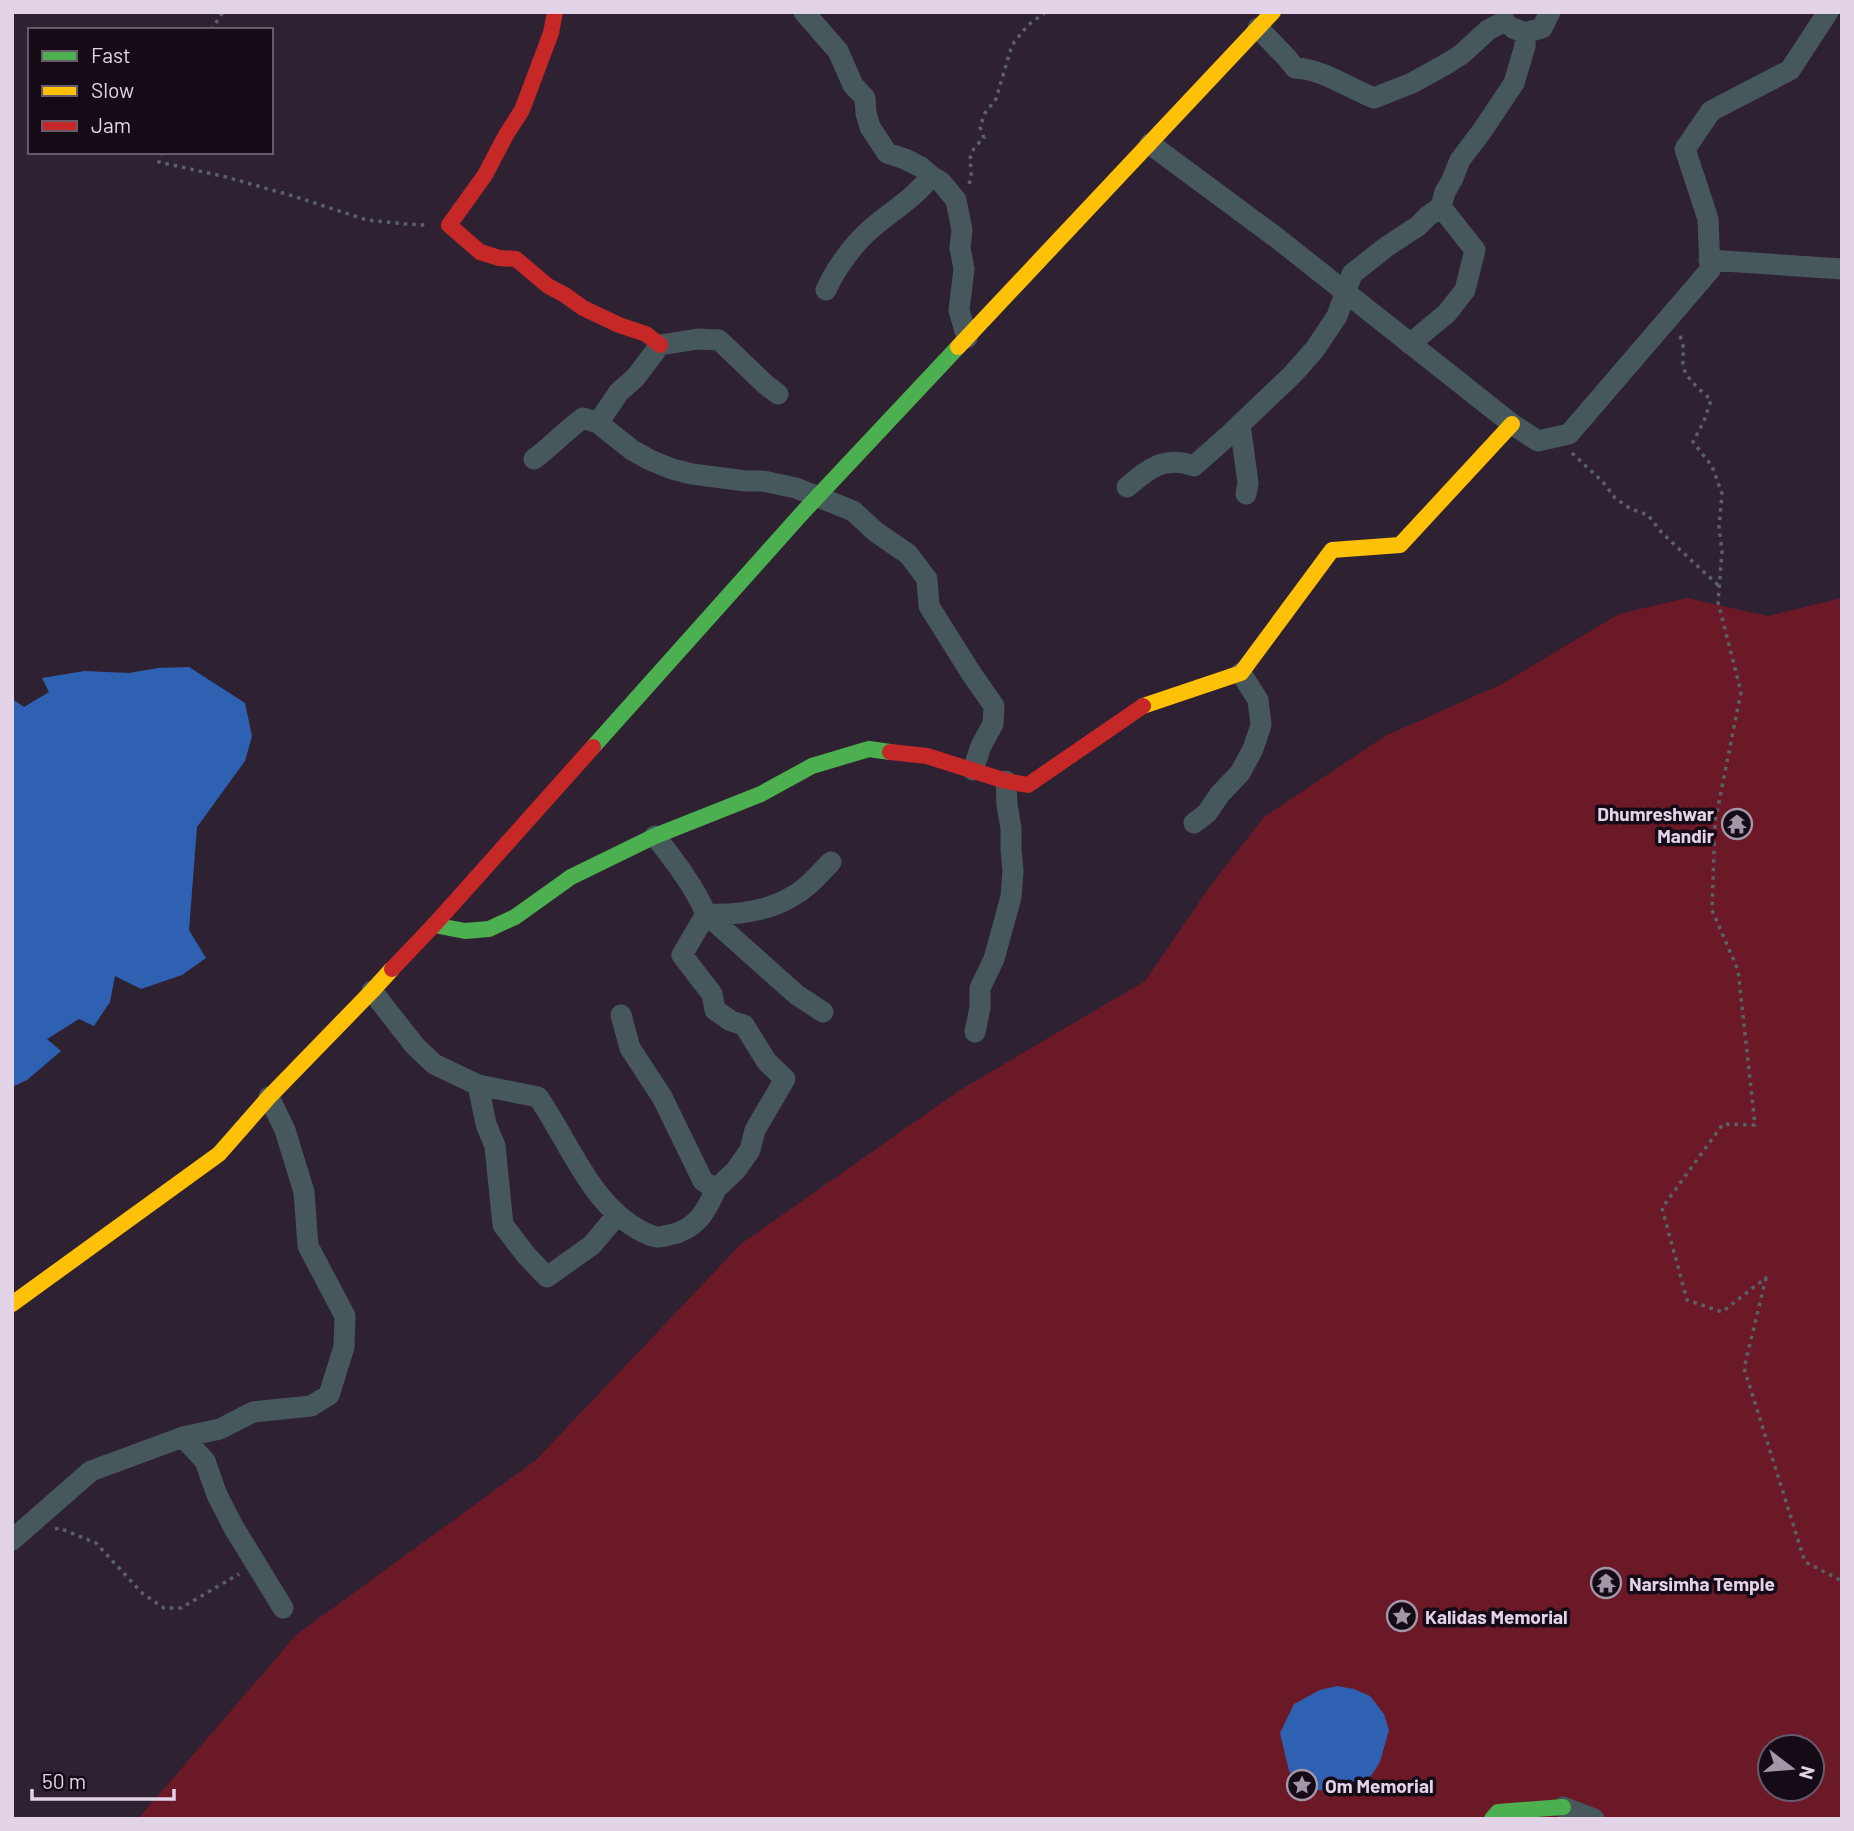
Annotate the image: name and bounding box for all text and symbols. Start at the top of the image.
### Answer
legend [28,28,273,154]
text: Fast [91,42,131,67]
text: Slow [91,77,134,102]
text: Jam [91,112,131,137]
place label: Dhumreshwar Mandir [1597,802,1715,847]
temple icon: Dhumreshwar Mandir [1720,807,1754,841]
temple icon: Narsimha Temple [1589,1566,1623,1600]
place label: Narsimha Temple [1629,1572,1775,1595]
place icon: Kalidas Memorial [1385,1599,1419,1633]
place label: Kalidas Memorial [1425,1605,1568,1628]
north arrow [1756,1733,1826,1803]
scale bar [32,1758,173,1802]
text: N [1795,1764,1821,1782]
text: 50 m [42,1768,86,1793]
place icon: Om Memorial [1285,1768,1319,1802]
place label: Om Memorial [1325,1774,1434,1797]

